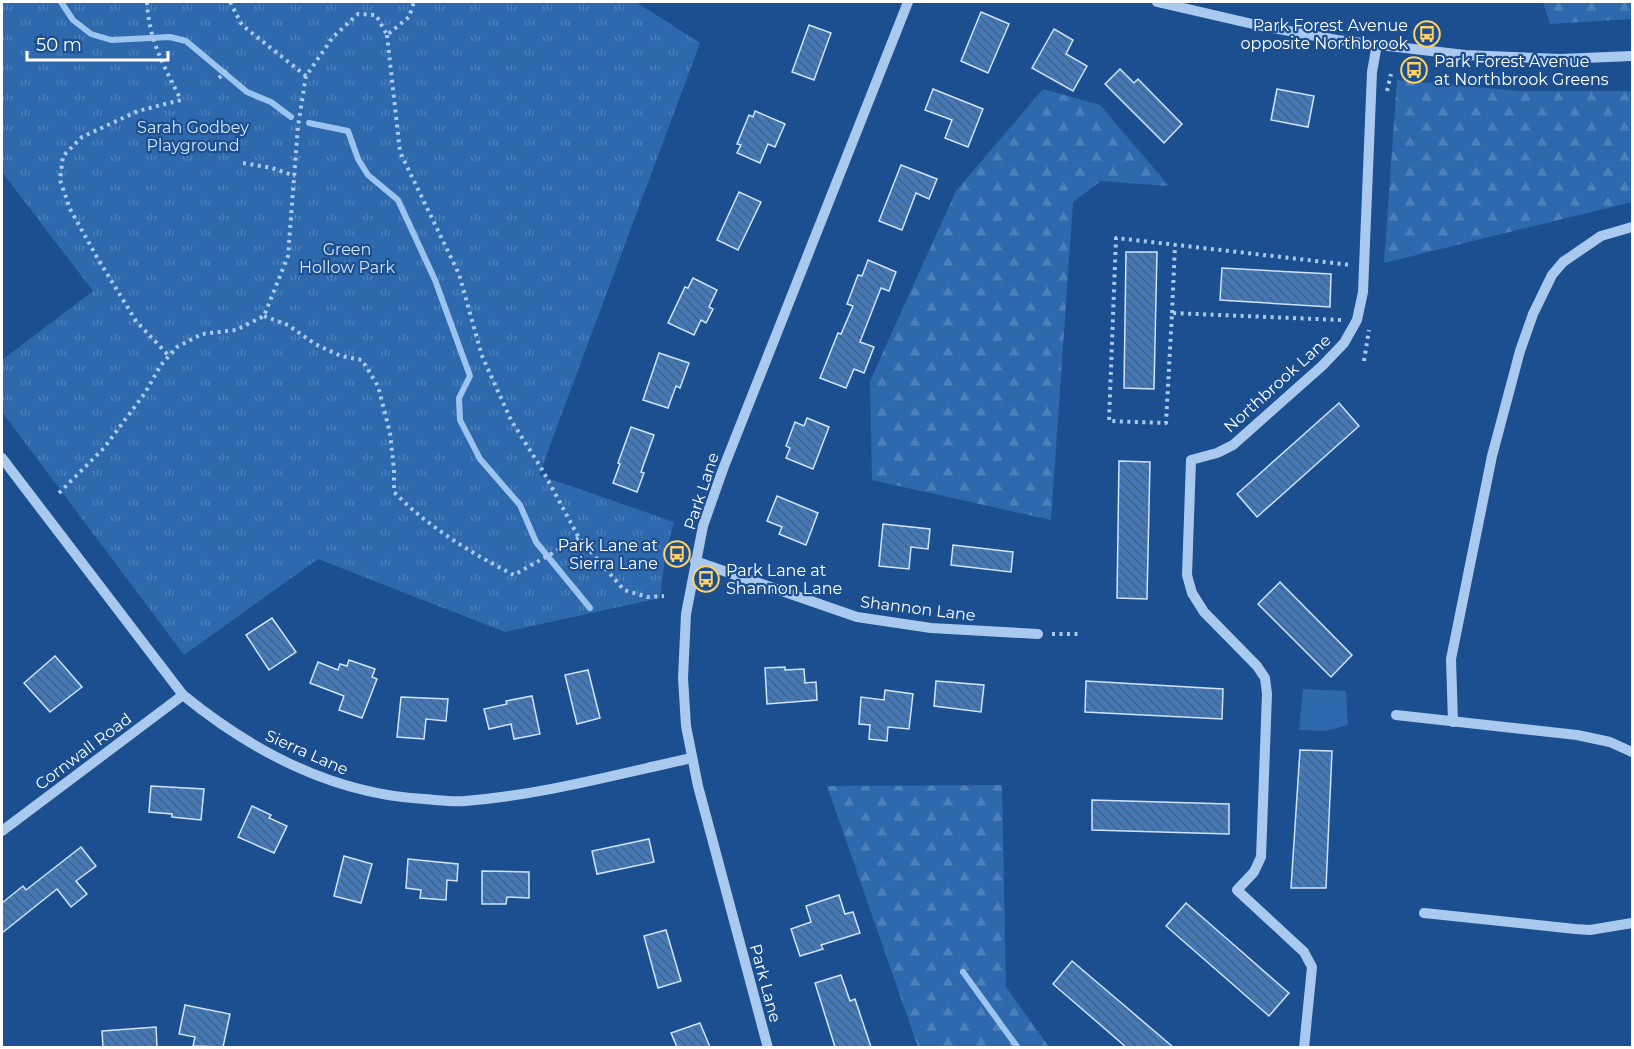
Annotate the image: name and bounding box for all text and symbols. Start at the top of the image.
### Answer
place label: Park Forest Avenue opposite Northbrook [1241,16,1408,53]
bus stop icon: Park Forest Avenue opposite Northbrook [1412,19,1442,49]
scale bar [27,24,168,62]
text: 50 m [36,34,82,56]
place label: Park Forest Avenue at Northbrook Greens [1434,52,1609,89]
bus stop icon: Park Forest Avenue at Northbrook Greens [1399,55,1429,85]
park label: Sarah Godbey Playground [137,118,249,155]
park label: Green Hollow Park [299,240,396,277]
street label: Northbrook Lane [1220,330,1335,436]
street label: Park Lane [680,450,723,532]
place label: Park Lane at Sierra Lane [558,536,658,573]
bus stop icon: Park Lane at Sierra Lane [662,539,692,569]
place label: Park Lane at Shannon Lane [726,561,842,598]
bus stop icon: Park Lane at Shannon Lane [691,564,721,594]
street label: Shannon Lane [859,592,977,625]
street label: Cornwall Road [31,709,135,794]
street label: Sierra Lane [262,726,351,779]
street label: Park Lane [746,942,785,1024]

